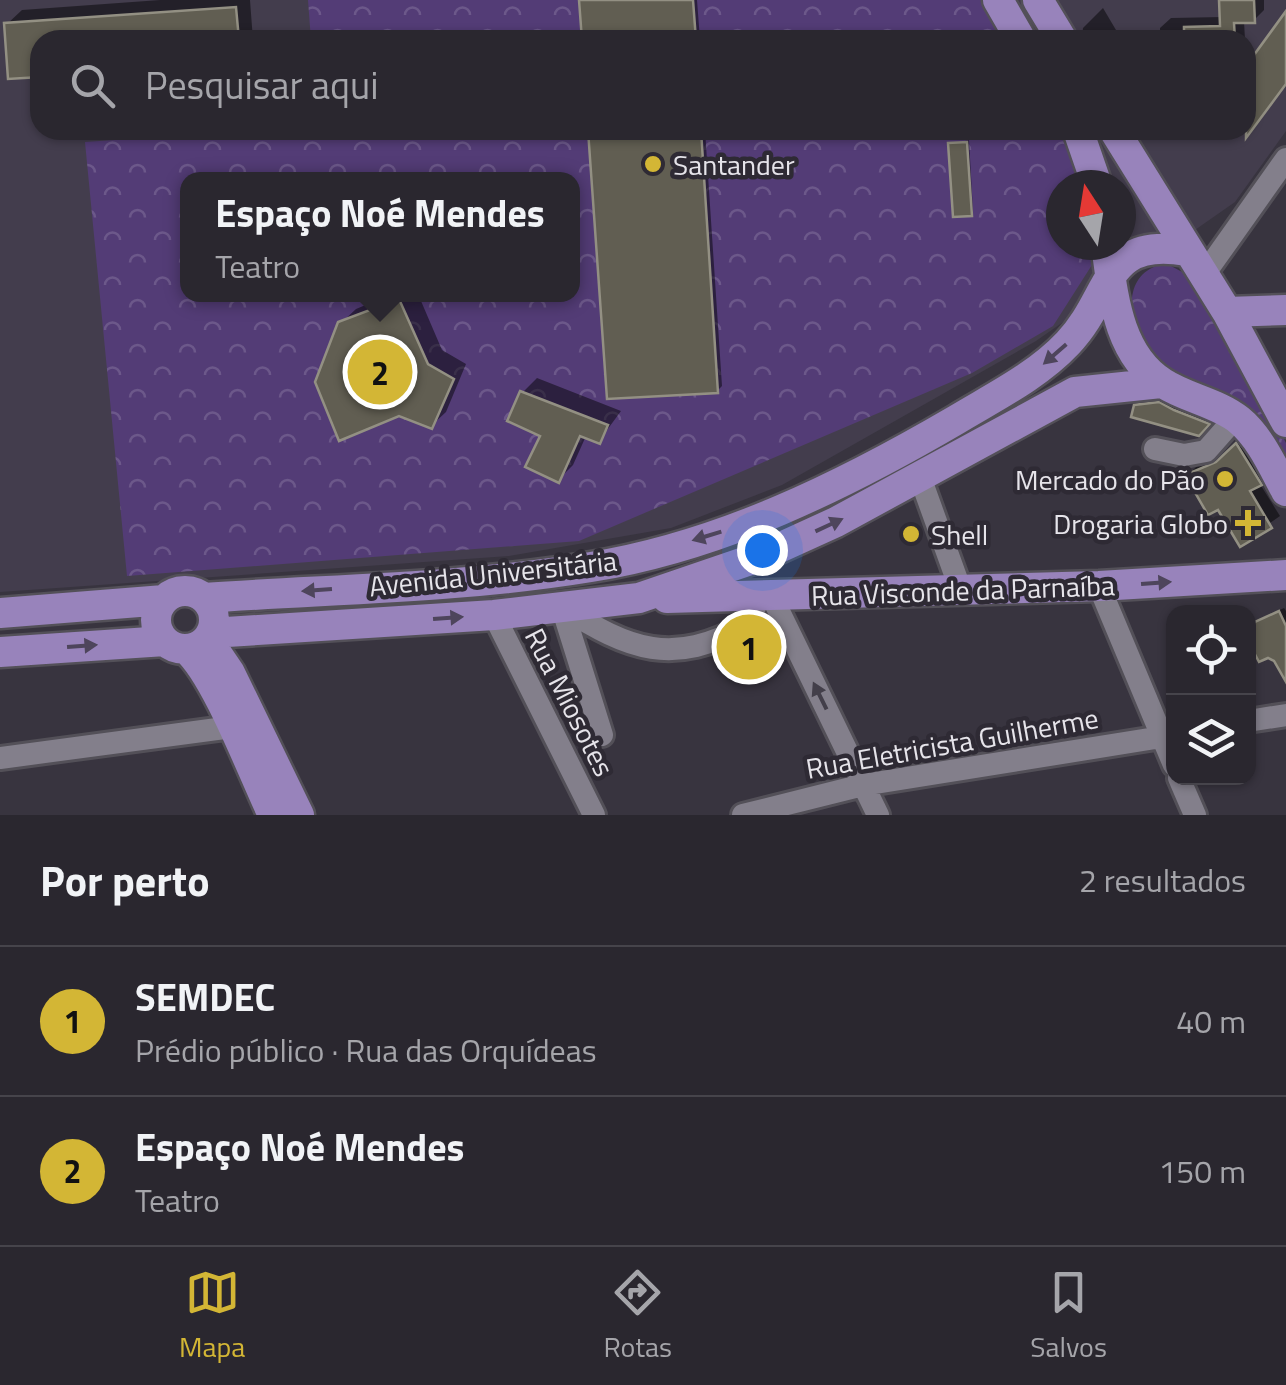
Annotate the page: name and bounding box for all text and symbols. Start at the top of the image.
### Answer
search box [30,30,1256,140]
text: Pesquisar aqui [145,56,378,114]
icon: search [65,58,120,113]
place label: Santander [673,143,795,186]
marker: Santander [642,153,664,175]
north arrow [1046,170,1136,260]
popup [180,172,580,302]
text: Espaço Noé Mendes [215,184,545,242]
text: Teatro [215,242,300,290]
pin: 2 [348,334,412,410]
one-way arrow [1043,342,1068,364]
place label: Mercado do Pão [1015,458,1205,501]
marker: Mercado do Pão [1214,468,1236,490]
place label: Drogaria Globo [1053,502,1228,545]
marker: Drogaria Globo [1237,512,1259,534]
place label: Shell [931,513,988,556]
one-way arrow [814,517,843,534]
marker: Shell [900,523,922,545]
your location [737,525,788,576]
one-way arrow [692,529,722,544]
street label: Avenida Universitária [367,539,619,607]
street label: Rua Visconde da Parnaíba [810,563,1116,617]
one-way arrow [1141,575,1173,591]
one-way arrow [301,582,333,598]
map controls [1166,605,1256,785]
button: locate [1166,605,1256,695]
one-way arrow [433,610,465,626]
pin: 1 [716,610,782,684]
street label: Rua Miosotes [514,620,626,784]
one-way arrow [67,638,99,654]
one-way arrow [812,681,829,710]
button: layers [1166,695,1256,785]
street label: Rua Eletricista Guilherme [802,696,1102,790]
text: Por perto [40,848,209,912]
text: 2 resultados [1079,856,1246,904]
text: SEMDEC [135,968,275,1026]
text: 1 [64,997,81,1045]
text: 40 m [1176,997,1246,1045]
text: Prédio público · Rua das Orquídeas [135,1026,597,1074]
text: Espaço Noé Mendes [135,1118,464,1176]
text: 2 [64,1147,81,1195]
text: 150 m [1158,1147,1246,1195]
text: Teatro [135,1176,220,1224]
tab: Mapa [179,1265,245,1368]
tab: Rotas [604,1265,672,1368]
tab: Salvos [1030,1265,1107,1368]

